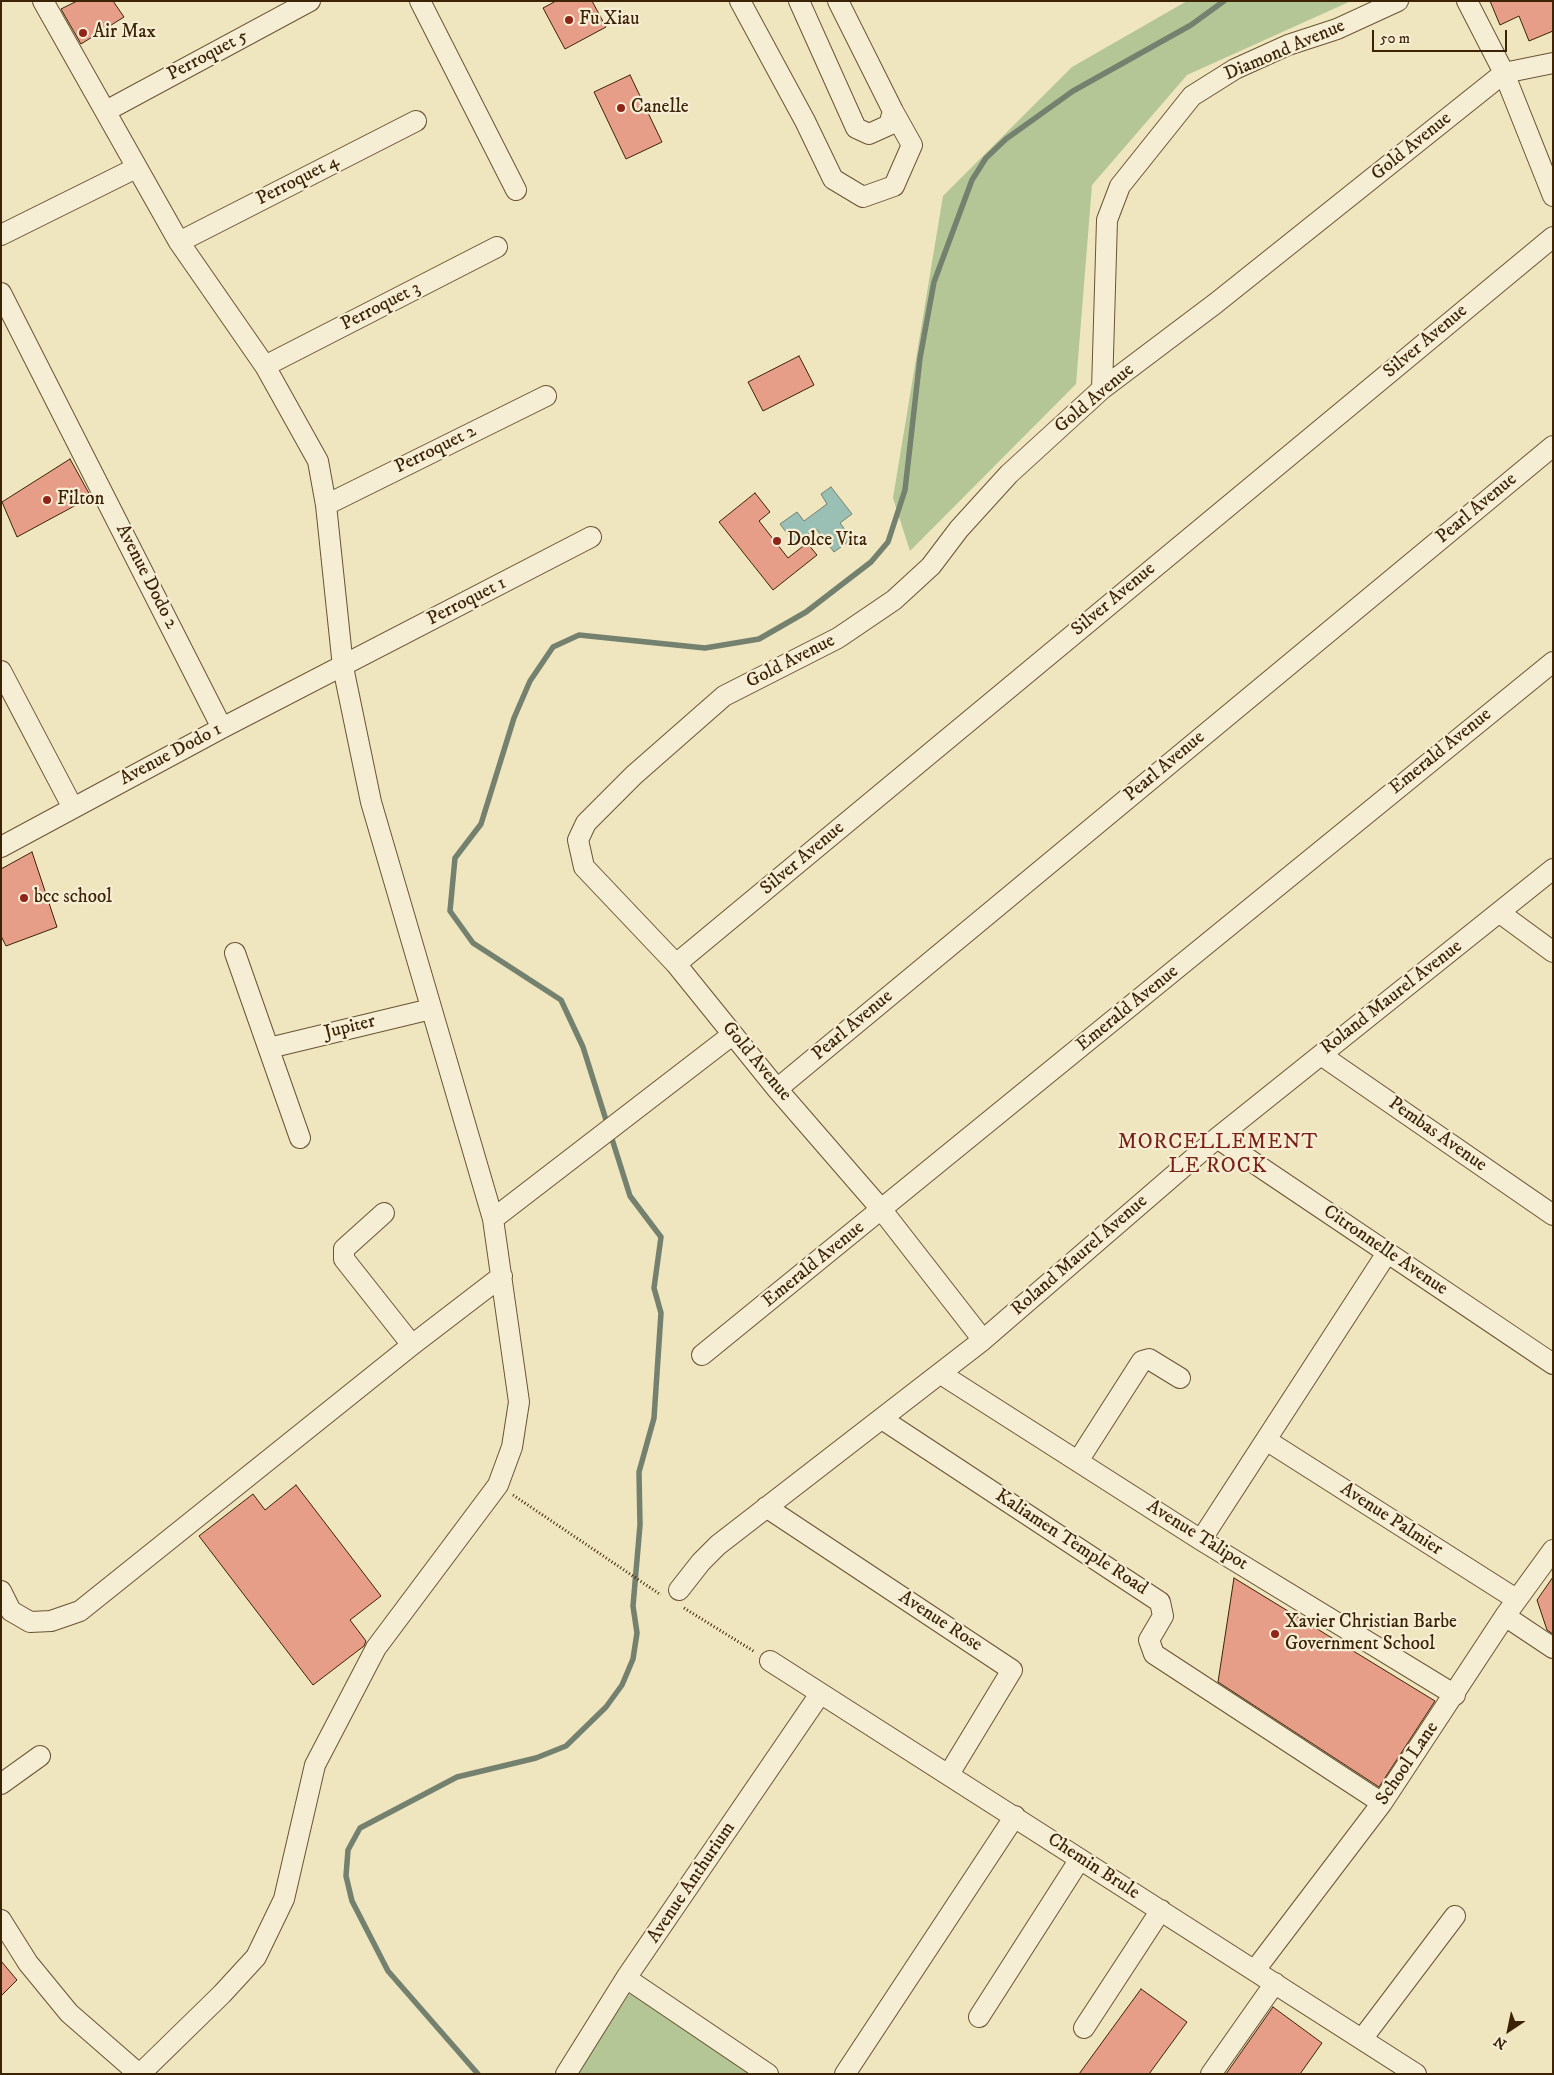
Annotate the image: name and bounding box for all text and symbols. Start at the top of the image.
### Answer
place label: Fu Xiau [579,9,639,31]
marker: Fu Xiau [563,14,575,26]
street label: Diamond Avenue [1221,15,1349,87]
scale bar [1374,20,1509,52]
place label: Air Max [93,22,156,44]
street label: Perroquet 5 [164,25,252,87]
marker: Air Max [77,27,89,39]
text: 50 m [1380,29,1410,48]
place label: Canelle [631,97,689,119]
marker: Canelle [615,102,627,114]
street label: Gold Avenue [1367,108,1457,186]
street label: Perroquet 4 [253,151,343,211]
street label: Perroquet 3 [338,277,424,337]
street label: Silver Avenue [1379,300,1473,384]
street label: Gold Avenue [1051,359,1139,439]
street label: Perroquet 2 [391,420,481,480]
street label: Pearl Avenue [1432,469,1522,549]
place label: Filton [57,489,104,511]
marker: Filton [41,494,53,506]
street label: Avenue Dodo 2 [110,521,182,633]
place label: Dolce Vita [787,530,867,552]
marker: Dolce Vita [771,535,783,547]
street label: Silver Avenue [1067,558,1161,642]
street label: Perroquet 1 [424,572,510,632]
street label: Gold Avenue [743,630,839,694]
street label: Emerald Avenue [1385,704,1497,800]
street label: Avenue Dodo 1 [116,719,226,791]
street label: Pearl Avenue [1120,727,1210,807]
street label: Silver Avenue [756,817,850,901]
place label: bcc school [34,887,112,909]
marker: bcc school [18,892,30,904]
street label: Roland Maurel Avenue [1317,936,1467,1060]
street label: Emerald Avenue [1072,961,1184,1057]
street label: Pearl Avenue [808,986,898,1066]
street label: Jupiter [322,1011,378,1045]
street label: Gold Avenue [716,1018,796,1106]
street label: Pembas Avenue [1383,1093,1491,1177]
district label: MORCELLEMENT LE ROCK [1116,1131,1320,1181]
street label: Roland Maurel Avenue [1007,1191,1153,1321]
street label: Citronnelle Avenue [1318,1201,1452,1301]
street label: Emerald Avenue [758,1217,870,1313]
street label: Avenue Palmier [1335,1478,1447,1562]
street label: Kaliamen Temple Road [991,1485,1151,1601]
street label: Avenue Talipot [1142,1496,1252,1576]
street label: Avenue Rose [894,1587,986,1657]
place label: Xavier Christian Barbe Government School [1285,1612,1457,1656]
marker: Xavier Christian Barbe Government School [1269,1628,1281,1640]
street label: School Lane [1372,1718,1444,1810]
street label: Avenue Anthurium [643,1818,741,1948]
street label: Chemin Brule [1043,1829,1143,1905]
north arrow [1484,2005,1534,2055]
text: N [1491,2032,1510,2053]

